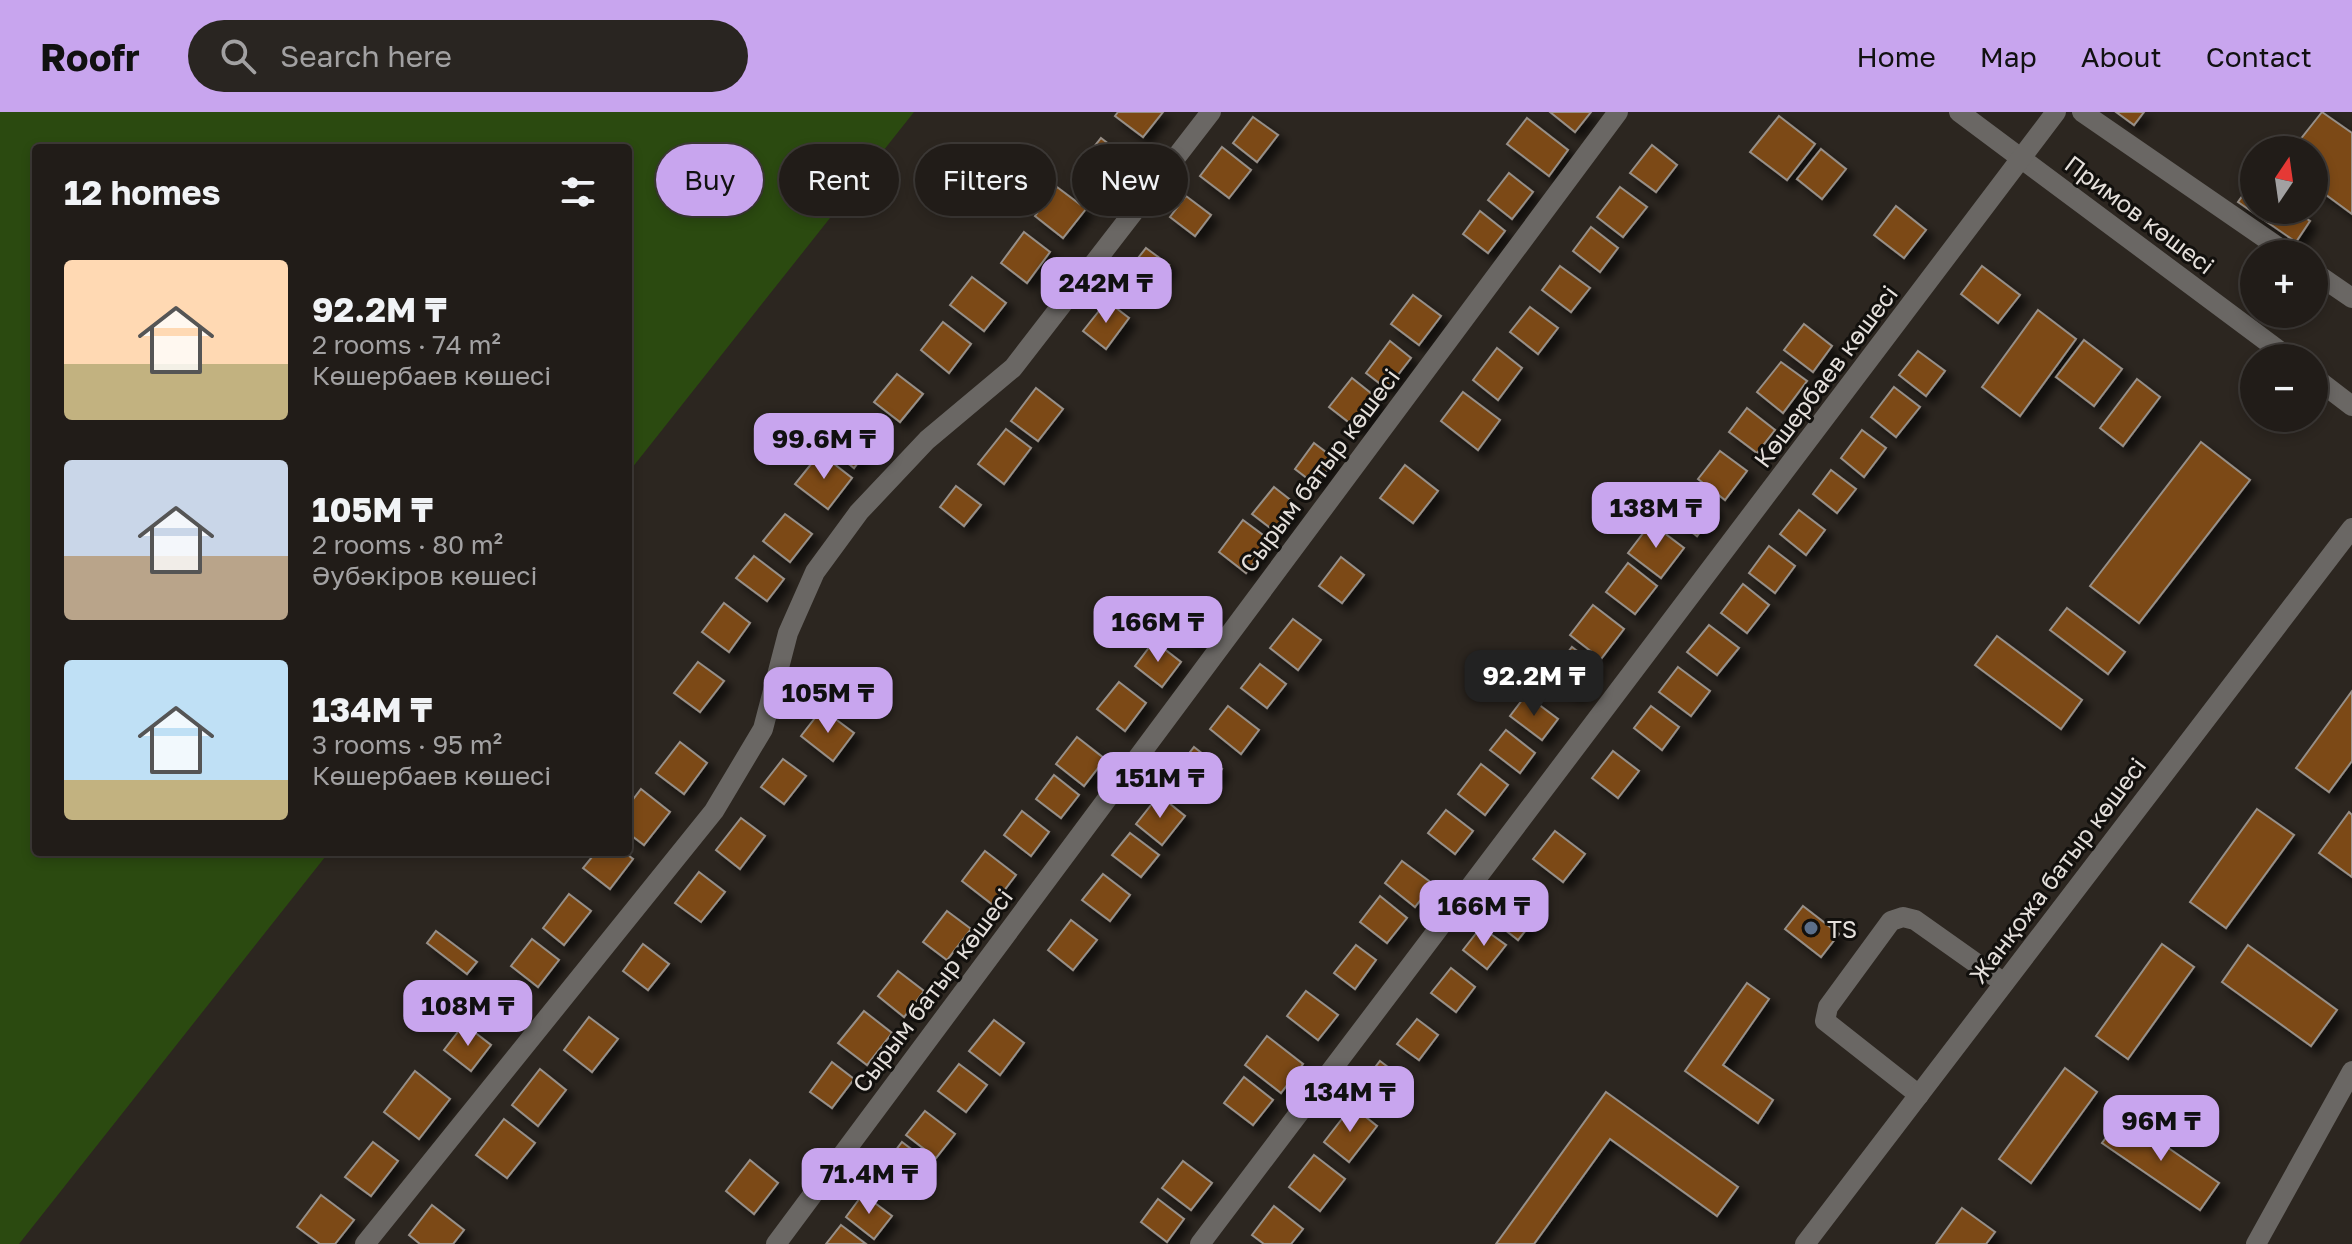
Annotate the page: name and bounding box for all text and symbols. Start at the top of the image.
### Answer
search box [188,20,748,92]
text: Roofr [40,34,140,79]
icon: search [216,34,260,78]
text: Search here [280,38,452,74]
text: Home [1857,40,1936,73]
text: Map [1980,40,2037,73]
text: About [2081,40,2162,73]
text: Contact [2206,40,2312,73]
north arrow [2240,136,2328,224]
map controls [2240,136,2328,432]
chip: Buy [656,144,763,216]
chip: Rent [779,144,899,216]
chip: Filters [915,144,1056,216]
chip: New [1072,144,1188,216]
street label: Примов көшесі [2060,148,2220,280]
icon: filters [556,170,600,214]
text: 12 homes [64,172,221,212]
button: + [2240,240,2328,328]
pin: 242M ₸ [1041,257,1171,325]
text: 242M ₸ [1059,267,1153,298]
street label: Көшербаев көшесі [1747,279,1903,473]
text: 92.2M ₸ [312,289,447,329]
icon: home [128,292,224,388]
text: 2 rooms · 74 m² [312,329,501,360]
button: − [2240,344,2328,432]
text: Көшербаев көшесі [312,360,551,391]
street label: Сырым батыр көшесі [1233,362,1405,578]
pin: 99.6M ₸ [750,413,898,481]
text: 99.6M ₸ [772,423,876,454]
pin: 138M ₸ [1591,482,1721,550]
text: 105M ₸ [312,489,433,529]
icon: home [128,492,224,588]
text: 138M ₸ [1610,492,1702,523]
text: 2 rooms · 80 m² [312,529,503,560]
text: Әубәкіров көшесі [312,560,537,591]
pin: 166M ₸ [1093,596,1223,664]
text: 166M ₸ [1112,606,1204,637]
pin: 92.2M ₸ [1460,650,1608,718]
text: 92.2M ₸ [1482,660,1586,691]
pin: 105M ₸ [763,667,893,735]
text: 105M ₸ [782,677,874,708]
text: 134M ₸ [312,689,432,729]
icon: home [128,692,224,788]
text: 3 rooms · 95 m² [312,729,502,760]
street label: Жанқожа батыр көшесі [1963,751,2151,989]
pin: 151M ₸ [1095,752,1225,820]
text: Көшербаев көшесі [312,760,551,791]
text: 151M ₸ [1115,762,1205,793]
pin: 166M ₸ [1419,880,1549,948]
street label: Сырым батыр көшесі [846,882,1018,1098]
text: 166M ₸ [1438,890,1530,921]
place label: TS [1827,914,1857,943]
marker: TS [1802,919,1820,937]
pin: 108M ₸ [403,980,533,1048]
text: 108M ₸ [421,990,515,1021]
pin: 134M ₸ [1285,1066,1415,1134]
text: 134M ₸ [1304,1076,1396,1107]
pin: 96M ₸ [2105,1095,2217,1163]
text: 96M ₸ [2121,1105,2201,1136]
pin: 71.4M ₸ [795,1148,943,1216]
text: 71.4M ₸ [820,1158,918,1189]

